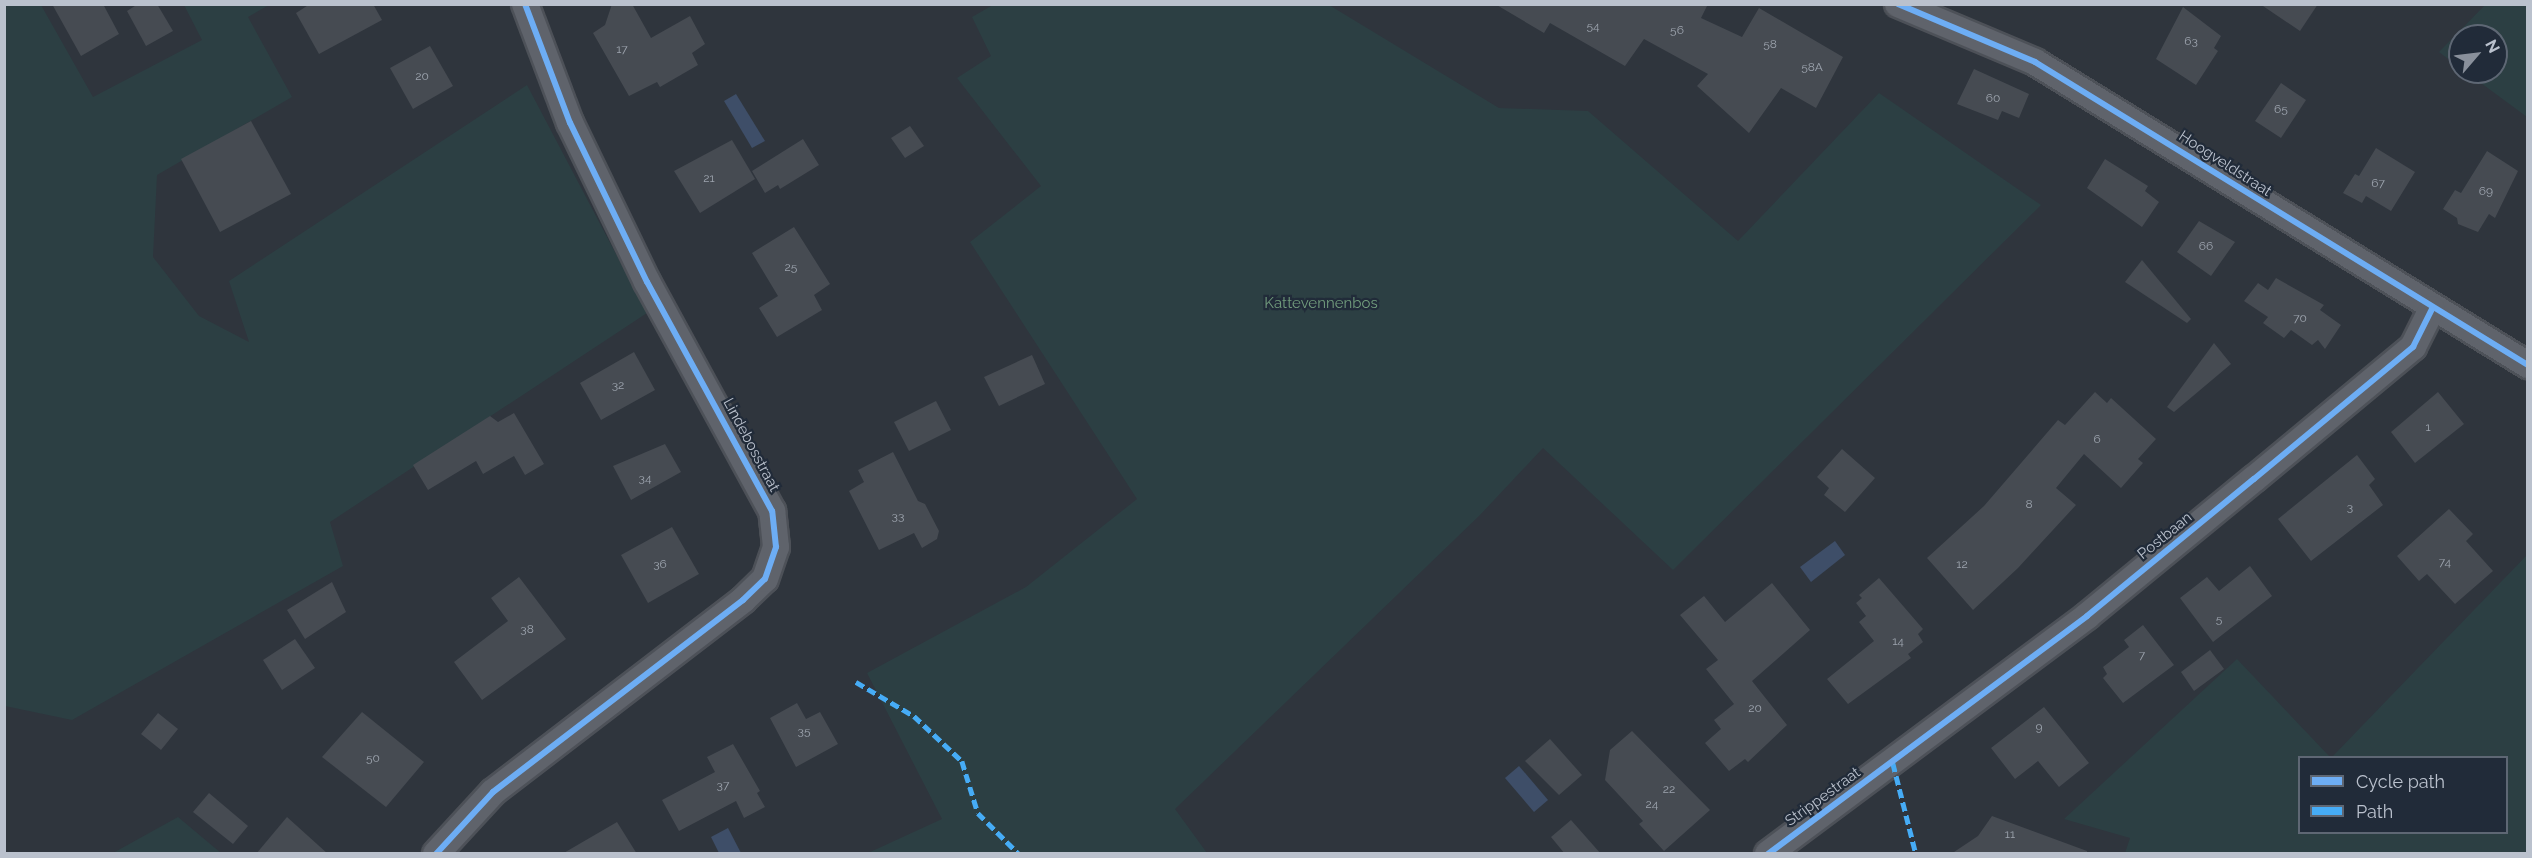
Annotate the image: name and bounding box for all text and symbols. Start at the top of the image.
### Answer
house number: 54 [1586,20,1600,34]
house number: 56 [1670,24,1684,38]
north arrow [2448,24,2508,84]
house number: 63 [2184,35,2198,49]
text: N [2481,36,2504,56]
house number: 58 [1763,38,1777,52]
house number: 17 [616,43,628,57]
house number: 58A [1801,61,1823,75]
house number: 20 [415,70,429,84]
house number: 60 [1986,92,2000,106]
house number: 65 [2274,103,2288,117]
street label: Hoogveldstraat [2175,127,2275,201]
house number: 21 [703,172,715,186]
house number: 67 [2371,177,2385,191]
house number: 69 [2479,185,2493,199]
house number: 66 [2199,240,2213,254]
house number: 25 [785,261,797,275]
park label: Kattevennenbos [1264,295,1378,313]
house number: 70 [2293,312,2307,326]
house number: 32 [612,379,624,393]
street label: Lindebosstraat [719,395,783,495]
house number: 1 [2425,421,2431,435]
house number: 6 [2093,433,2101,447]
house number: 34 [639,472,651,486]
house number: 8 [2025,498,2033,512]
house number: 3 [2347,501,2353,515]
street label: Postbaan [2134,509,2196,563]
house number: 33 [892,510,904,524]
house number: 74 [2439,556,2451,570]
house number: 36 [653,558,667,572]
house number: 12 [1956,558,1968,572]
house number: 5 [2216,613,2222,627]
house number: 38 [520,623,534,637]
house number: 14 [1892,635,1904,649]
house number: 7 [2139,649,2145,663]
house number: 20 [1748,702,1762,716]
house number: 9 [2035,721,2043,735]
house number: 35 [798,725,810,739]
house number: 50 [366,752,380,766]
legend [2298,756,2508,834]
street label: Strippestraat [1782,764,1864,830]
text: Cycle path [2356,771,2445,792]
house number: 37 [717,779,729,793]
house number: 22 [1663,783,1675,797]
house number: 24 [1646,798,1658,812]
text: Path [2356,801,2393,822]
house number: 11 [2005,828,2015,842]

